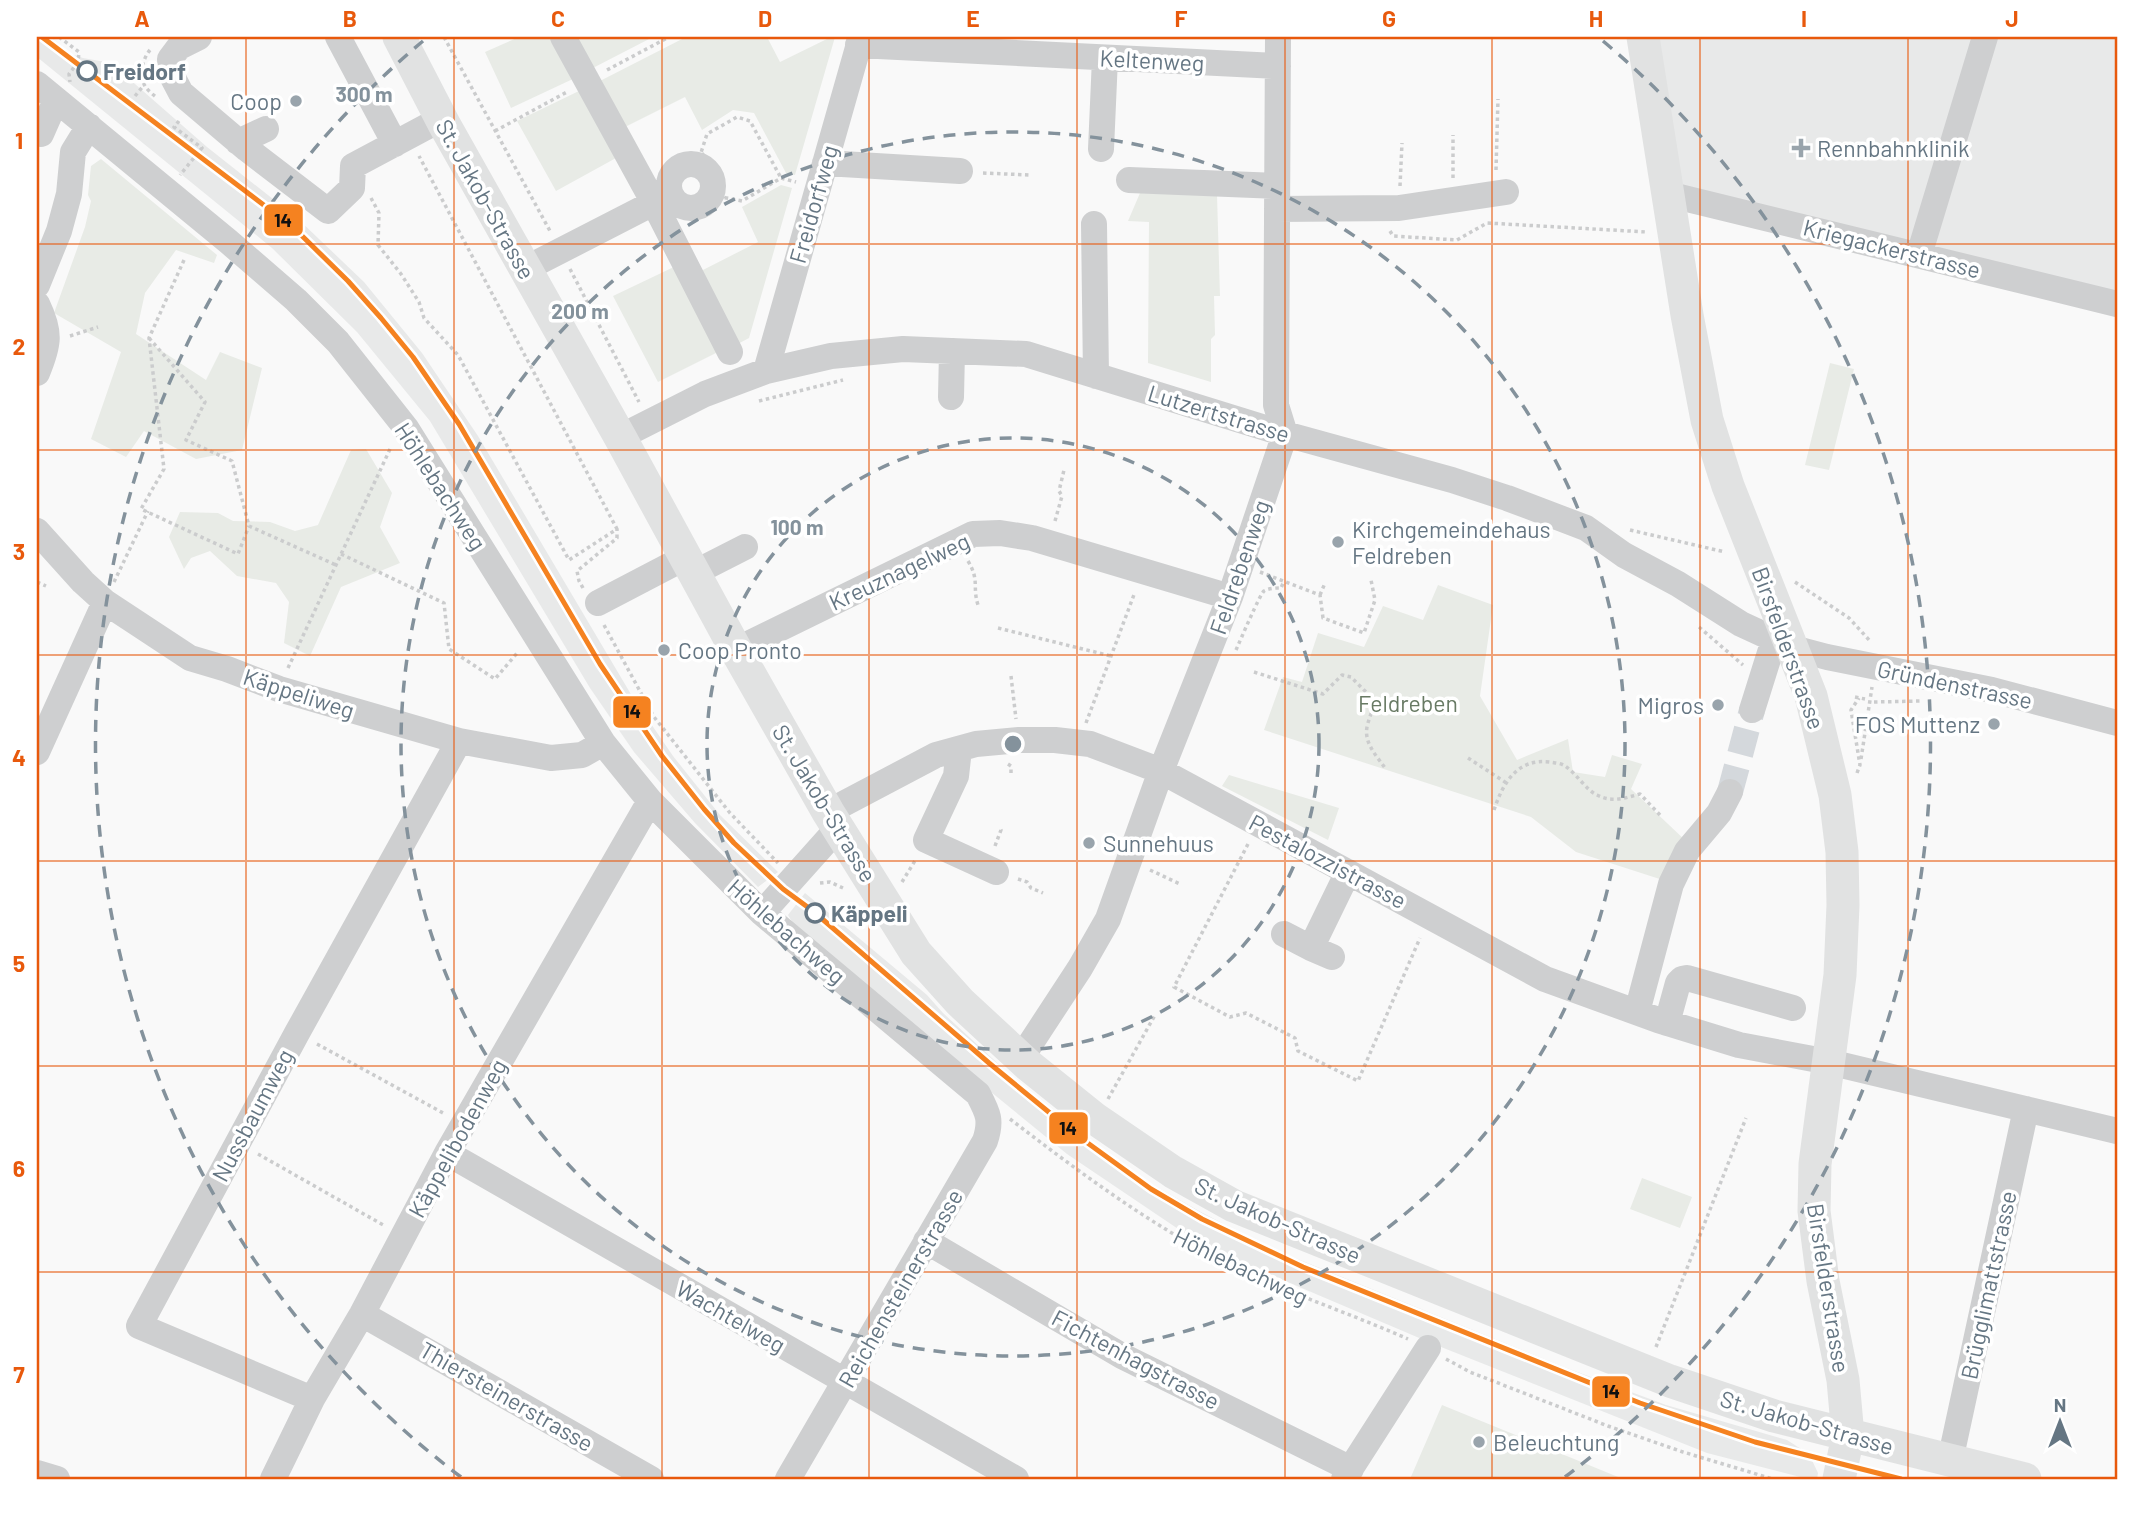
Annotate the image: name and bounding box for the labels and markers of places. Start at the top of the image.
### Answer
place label: Freidorf [103,57,186,85]
marker: Freidorf [77,61,97,81]
place label: Coop [230,87,282,115]
marker: Coop [288,93,304,109]
place label: Rennbahnklinik [1817,134,1970,162]
marker: Rennbahnklinik [1791,138,1811,158]
place label: Kirchgemeindehaus Feldreben [1352,515,1551,569]
marker: Kirchgemeindehaus Feldreben [1330,534,1346,550]
place label: Coop Pronto [678,636,802,664]
marker: Coop Pronto [656,642,672,658]
place label: Migros [1638,691,1704,719]
marker: Migros [1710,697,1726,713]
place label: FOS Muttenz [1855,710,1980,738]
marker: FOS Muttenz [1986,716,2002,732]
centre of rings [1001,732,1025,756]
place label: Sunnehuus [1103,829,1214,857]
marker: Sunnehuus [1081,835,1097,851]
place label: Käppeli [831,899,908,927]
marker: Käppeli [805,903,825,923]
place label: Beleuchtung [1493,1428,1619,1456]
marker: Beleuchtung [1471,1434,1487,1450]

